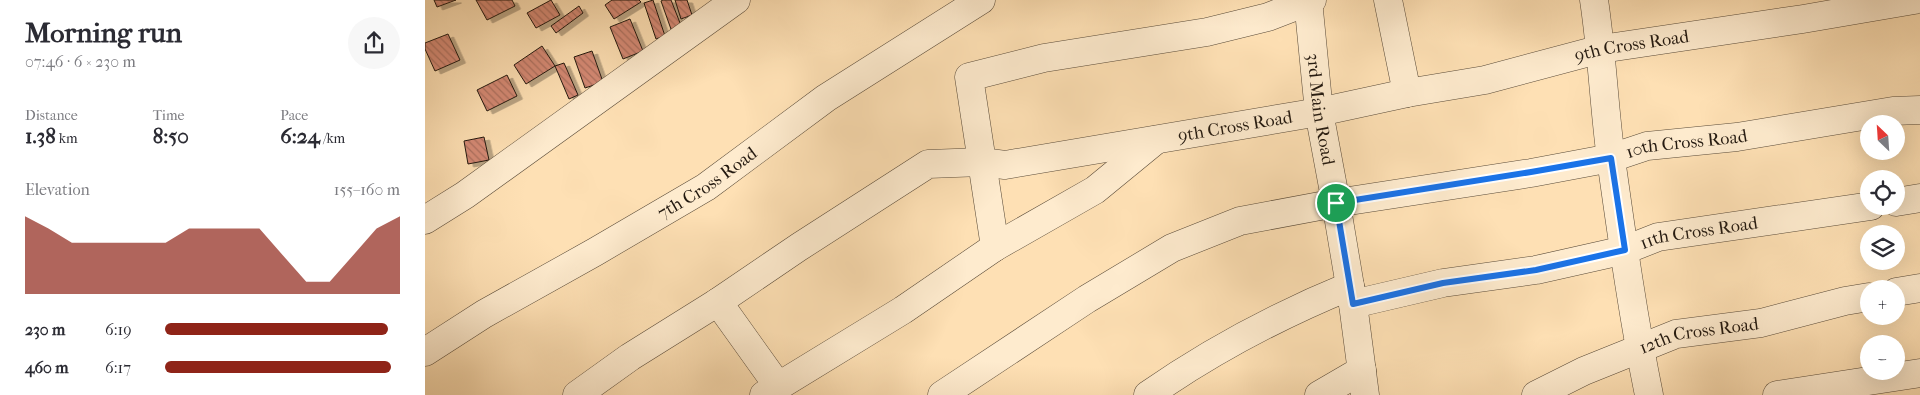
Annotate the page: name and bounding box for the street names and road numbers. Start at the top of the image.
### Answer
street label: 9th Cross Road [1572,26,1691,67]
street label: 3rd Main Road [1302,52,1339,167]
street label: 9th Cross Road [1176,107,1294,147]
street label: 10th Cross Road [1623,125,1749,163]
street label: 7th Cross Road [654,143,761,224]
street label: 11th Cross Road [1637,213,1759,254]
street label: 12th Cross Road [1636,313,1760,359]

